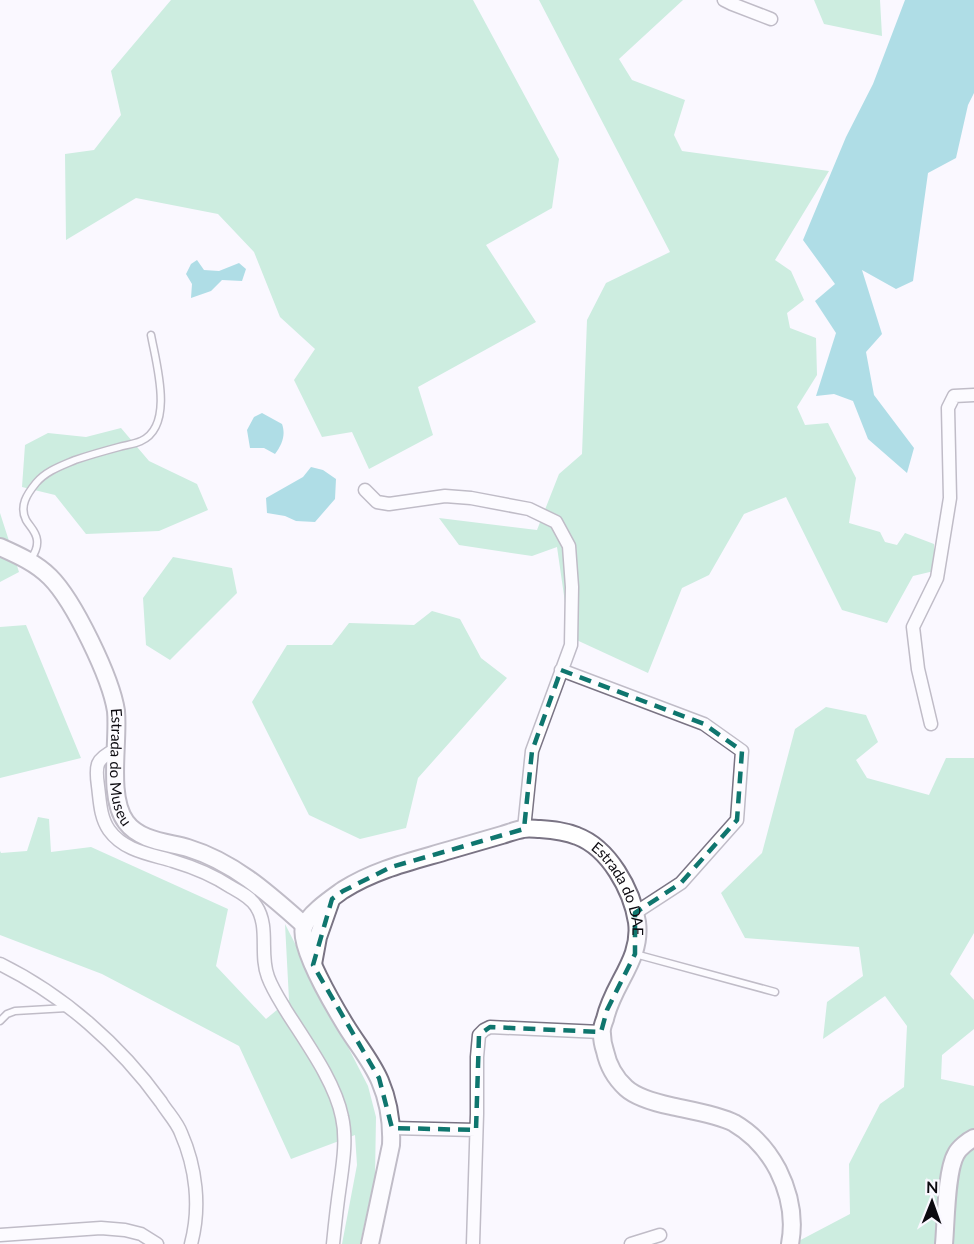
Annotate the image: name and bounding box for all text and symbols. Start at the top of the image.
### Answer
street label: Estrada do Museu [107,707,136,829]
street label: Estrada do DAE [588,837,648,936]
north arrow [902,1172,962,1232]
text: N [926,1177,939,1196]

